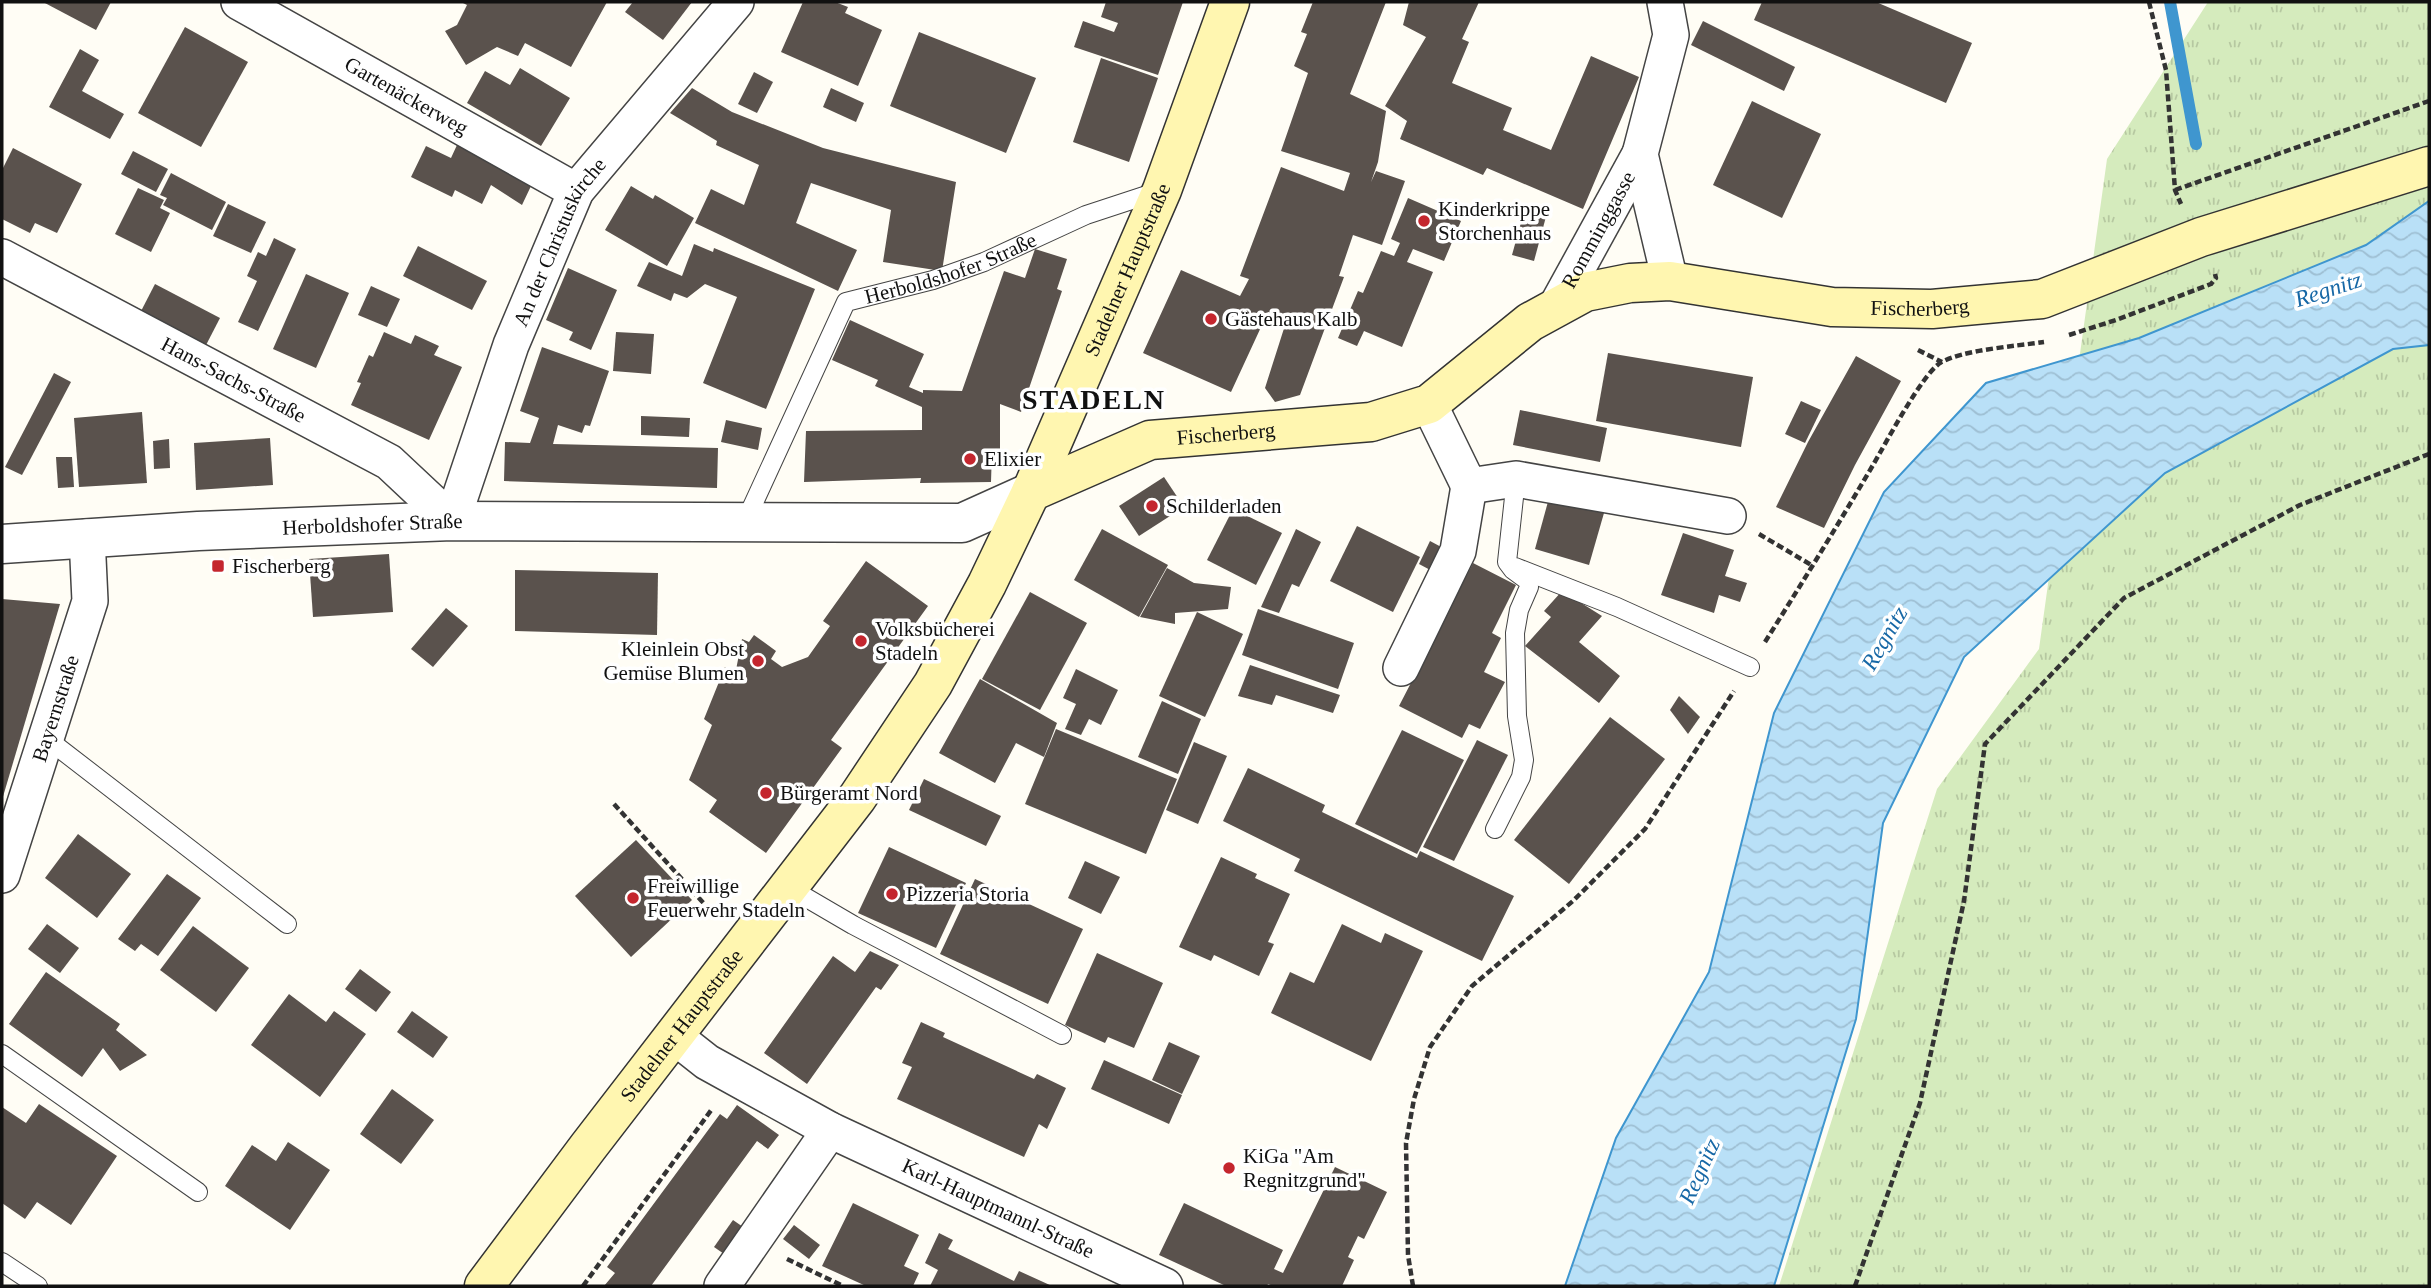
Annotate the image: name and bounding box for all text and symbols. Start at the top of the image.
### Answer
street label: Gartenäckerweg [341,52,473,140]
street label: An der Christuskirche [508,153,611,330]
street label: Romminggasse [1557,167,1640,292]
street label: Stadelner Hauptstraße [1079,180,1175,360]
place label: Kinderkrippe Storchenhaus [1438,197,1551,245]
marker: Kinderkrippe Storchenhaus [1416,213,1432,229]
street label: Herboldshofer Straße [862,228,1040,309]
water label: Regnitz [2291,267,2365,312]
street label: Fischerberg [1870,294,1971,321]
place label: Gästehaus Kalb [1225,307,1357,331]
marker: Gästehaus Kalb [1203,311,1219,327]
street label: Hans-Sachs-Straße [157,332,310,428]
district label: STADELN [1022,384,1166,415]
street label: Fischerberg [1176,418,1277,450]
place label: Elixier [984,447,1041,471]
marker: Elixier [962,451,978,467]
place label: Schilderladen [1166,494,1282,518]
marker: Schilderladen [1144,498,1160,514]
street label: Herboldshofer Straße [282,509,463,540]
place label: Fischerberg [232,554,331,578]
marker: Fischerberg [210,558,226,574]
water label: Regnitz [1856,602,1913,675]
place label: Volksbücherei Stadeln [875,617,995,665]
marker: Volksbücherei Stadeln [853,633,869,649]
place label: Kleinlein Obst Gemüse Blumen [603,637,744,685]
street label: Bayernstraße [27,652,84,765]
marker: Kleinlein Obst Gemüse Blumen [750,653,766,669]
place label: Bürgeramt Nord [780,781,918,805]
marker: Bürgeramt Nord [758,785,774,801]
place label: Freiwillige Feuerwehr Stadeln [647,874,806,922]
place label: Pizzeria Storia [906,882,1030,906]
marker: Pizzeria Storia [884,886,900,902]
marker: Freiwillige Feuerwehr Stadeln [625,890,641,906]
street label: Stadelner Hauptstraße [615,944,748,1107]
water label: Regnitz [1674,1135,1725,1209]
place label: KiGa "Am Regnitzgrund" [1243,1144,1366,1192]
street label: Karl-Hauptmannl-Straße [898,1153,1098,1263]
marker: KiGa "Am Regnitzgrund" [1221,1160,1237,1176]

